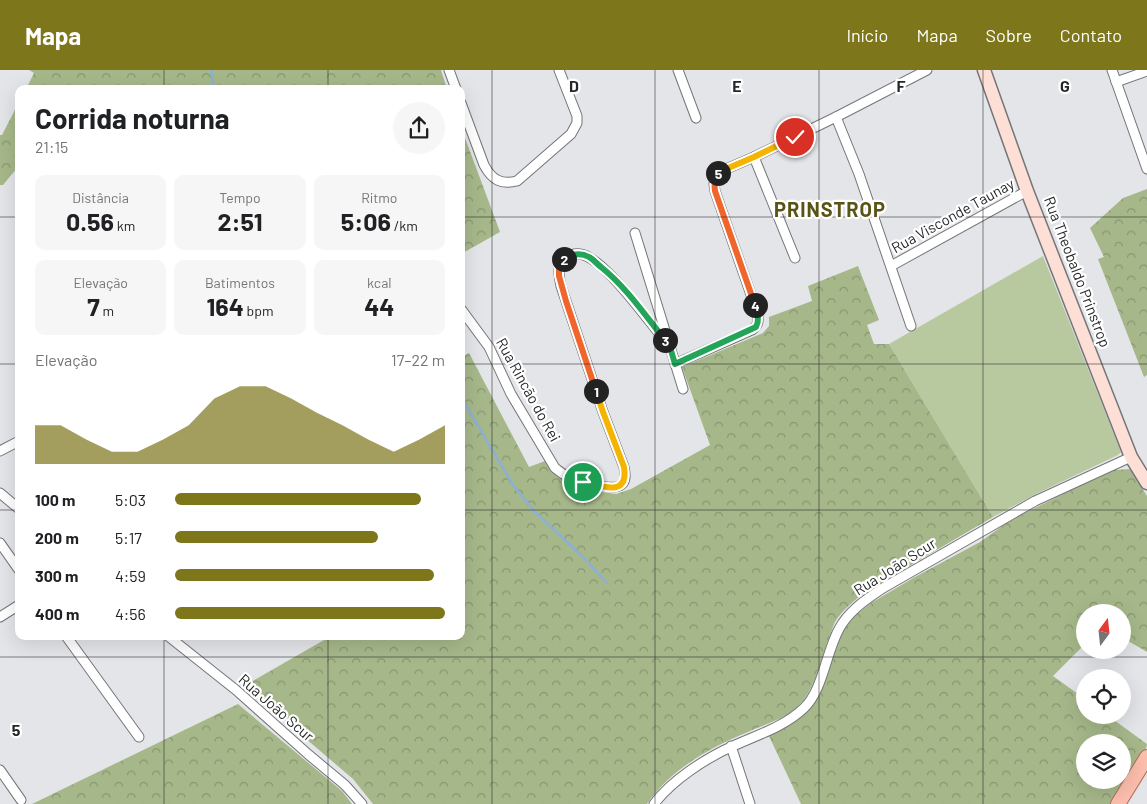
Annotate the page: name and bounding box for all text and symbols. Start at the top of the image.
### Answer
text: Mapa [25,21,81,50]
text: Início [846,24,888,46]
text: Mapa [916,24,958,46]
text: Sobre [986,24,1032,46]
text: Contato [1060,24,1122,46]
text: D [569,76,579,95]
text: E [732,76,742,95]
text: F [897,76,906,95]
text: G [1060,76,1070,95]
text: Corrida noturna [35,101,230,135]
button: share [393,102,445,154]
pin [774,116,816,158]
icon: check [781,123,809,151]
text: 21:15 [35,137,68,156]
pin: 5 [706,160,730,186]
text: 5 [715,165,722,182]
street label: Rua Visconde Taunay [888,174,1017,256]
text: Distância [72,189,129,206]
text: Tempo [219,189,261,206]
text: Ritmo [361,189,398,206]
street label: Rua Theobaldo Prinstrop [1041,194,1115,350]
district label: PRINSTROP [774,197,886,221]
text: 0.56 [66,206,114,236]
text: 2:51 [217,206,263,236]
text: 5:06 [341,206,391,236]
text: km [114,217,135,234]
text: /km [391,217,418,234]
pin: 2 [552,246,576,272]
text: 2 [561,251,568,268]
text: Elevação [73,274,128,291]
text: Batimentos [205,274,275,291]
text: kcal [367,274,392,291]
text: 7 [87,291,100,321]
text: 164 [206,291,244,321]
text: 44 [364,291,394,321]
pin: 4 [742,292,768,318]
text: 4 [751,297,760,314]
text: m [100,302,114,319]
text: bpm [244,302,274,319]
pin: 3 [652,328,678,352]
text: 3 [662,332,669,349]
street label: Rua Rincão do Rei [493,335,565,444]
text: Elevação [35,350,97,369]
text: 17–22 m [391,350,445,369]
pin: 1 [584,378,608,404]
text: 1 [594,383,599,400]
pin [562,461,604,503]
icon: arrive [569,468,597,496]
text: 100 m [35,490,75,509]
text: 5:03 [115,490,146,509]
text: 200 m [35,528,79,547]
text: 5:17 [115,528,142,547]
street label: Rua João Scur [850,533,939,599]
text: 300 m [35,566,78,585]
text: 4:59 [115,566,146,585]
text: 400 m [35,604,79,623]
text: 4:56 [115,604,146,623]
north arrow [1076,604,1131,659]
map controls [1076,604,1131,789]
button: locate [1076,669,1131,724]
street label: Rua João Scur [235,670,318,745]
text: 5 [12,720,21,739]
button: layers [1076,734,1131,789]

